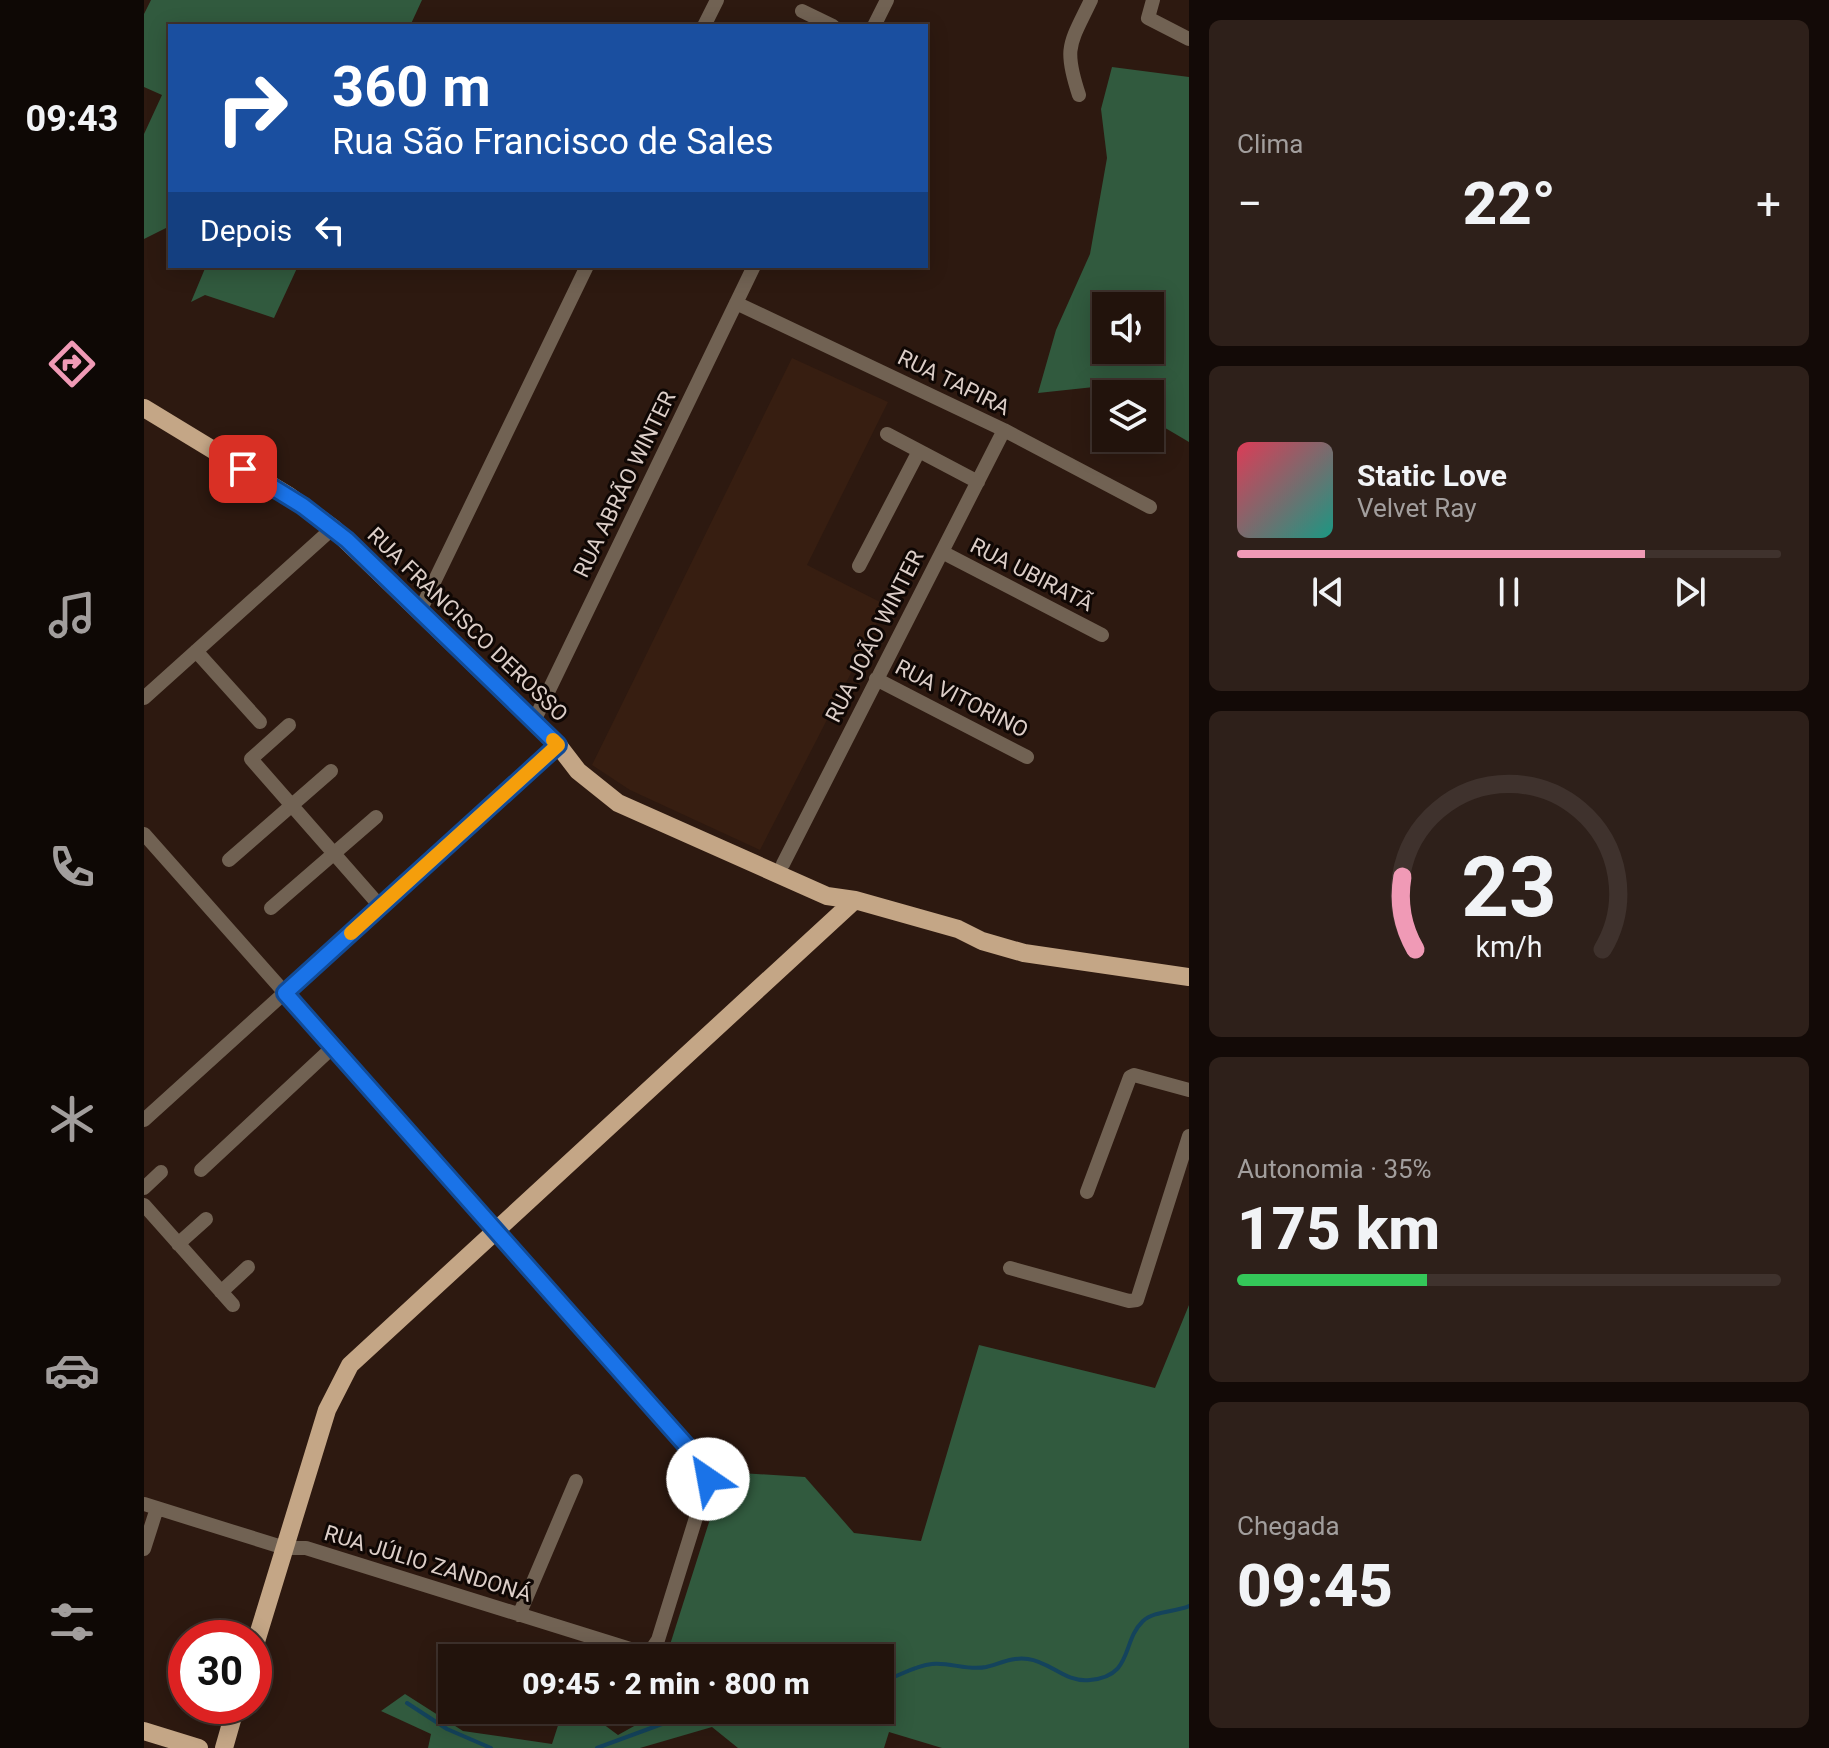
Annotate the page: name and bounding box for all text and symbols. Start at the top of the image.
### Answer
text: 360 m [332,54,491,120]
icon: right [200,56,304,160]
text: 09:43 [26,98,118,140]
text: Rua São Francisco de Sales [332,121,774,163]
text: Clima [1237,129,1304,159]
text: 22° [1463,168,1556,239]
text: − [1237,178,1262,230]
text: + [1756,178,1781,230]
icon: left [308,208,352,252]
text: Depois [200,213,292,248]
map controls [1092,292,1164,452]
button: sound [1092,292,1164,364]
icon: directions [44,336,100,392]
street label: RUA TAPIRA [894,345,1014,421]
button: layers [1092,380,1164,452]
street label: RUA ABRÃO WINTER [569,387,681,581]
pin [209,435,277,503]
icon: arrive [221,447,265,491]
text: Static Love [1357,458,1507,493]
text: Velvet Ray [1357,493,1477,523]
street label: RUA FRANCISCO DEROSSO [362,522,573,727]
street label: RUA UBIRATÃ [966,533,1098,616]
street label: RUA JOÃO WINTER [820,546,929,726]
icon: previous [1306,570,1350,614]
icon: pause [1487,570,1531,614]
icon: next [1668,570,1712,614]
icon: music [44,587,100,643]
street label: RUA VITORINO [891,654,1032,743]
icon: phone [44,839,100,895]
text: 23 [1461,839,1557,936]
text: km/h [1475,930,1543,964]
icon: climate [44,1091,100,1147]
text: Autonomia · 35% [1237,1154,1432,1184]
text: 175 km [1237,1193,1440,1264]
icon: car [44,1342,100,1398]
position arrow [666,1437,750,1521]
text: Chegada [1237,1511,1340,1541]
street label: RUA JÚLIO ZANDONÁ [321,1519,535,1607]
text: 09:45 [1237,1550,1393,1621]
icon: filters [44,1594,100,1650]
speed limit sign: 30 [168,1620,272,1724]
text: 09:45 · 2 min · 800 m [522,1666,810,1701]

